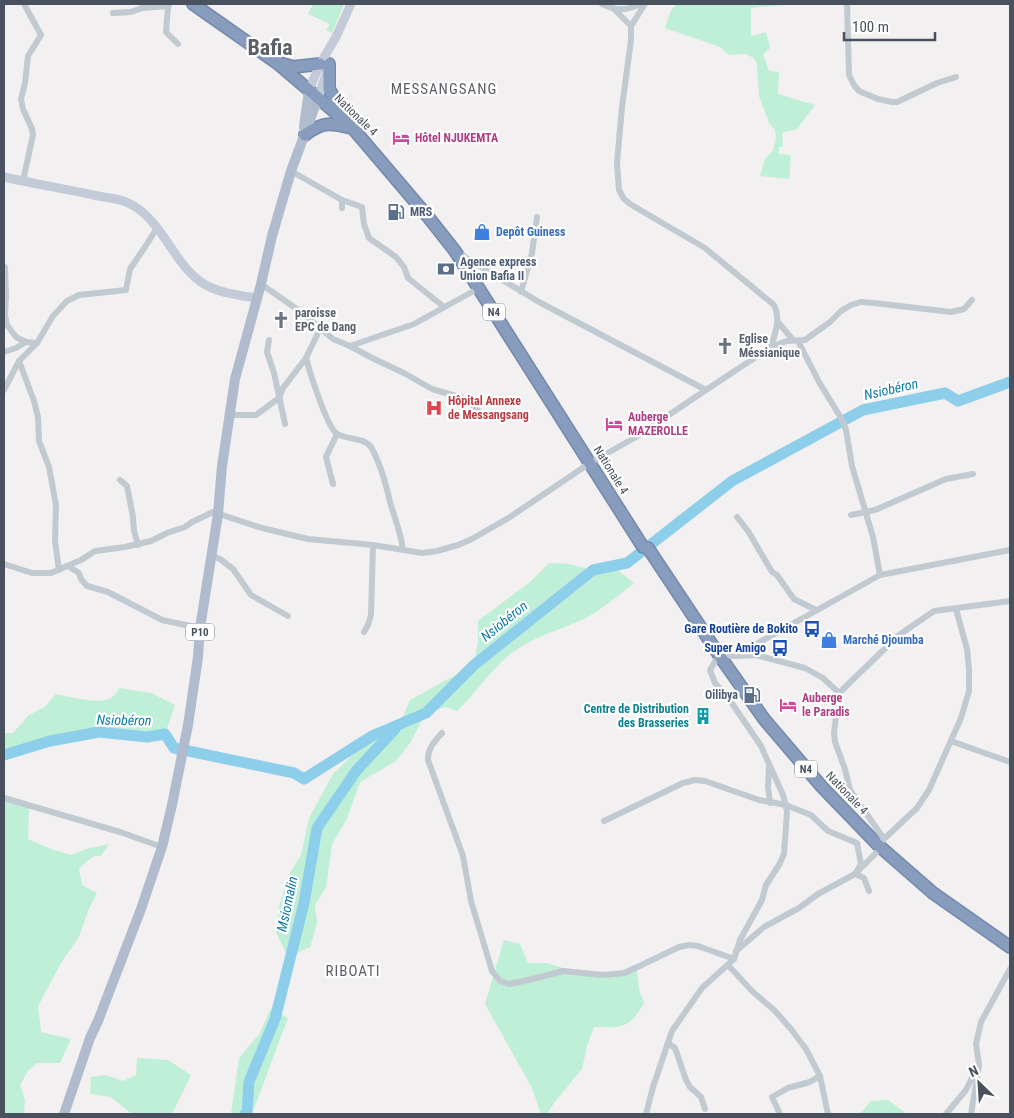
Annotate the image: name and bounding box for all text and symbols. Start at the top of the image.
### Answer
scale bar [844,10,935,42]
text: 100 m [852,18,889,36]
district label: Bafia [247,35,293,60]
district label: MESSANGSANG [391,80,497,98]
street label: Nationale 4 [332,91,380,139]
hotel icon: Hôtel NJUKEMTA [391,128,411,148]
place label: Hôtel NJUKEMTA [415,131,499,145]
fuel station icon: MRS [386,202,406,222]
place label: MRS [410,205,433,219]
shop icon: Depôt Guiness [472,222,492,242]
place label: Depôt Guiness [496,225,566,239]
place label: Agence express Union Bafia II [460,255,537,283]
bank icon: Agence express Union Bafia II [436,259,456,279]
road number: N4 [483,304,505,320]
place label: paroisse EPC de Dang [295,306,356,334]
church icon: paroisse EPC de Dang [271,310,291,330]
place label: Eglise Méssianique [739,332,800,360]
church icon: Eglise Méssianique [715,336,735,356]
water label: Nsiobéron [862,375,920,403]
place label: Hôpital Annexe de Messangsang [448,394,529,422]
hospital icon: Hôpital Annexe de Messangsang [424,398,444,418]
place label: Auberge MAZEROLLE [628,410,688,438]
hotel icon: Auberge MAZEROLLE [604,414,624,434]
street label: Nationale 4 [591,443,631,497]
water label: Nsiobéron [478,597,530,645]
bus stop icon: Gare Routière de Bokito [802,619,822,639]
place label: Gare Routière de Bokito [684,622,798,636]
road number: P10 [186,624,214,640]
shop icon: Marché Djoumba [819,630,839,650]
place label: Marché Djoumba [843,633,924,647]
bus stop icon: Super Amigo [770,638,790,658]
place label: Super Amigo [704,641,766,655]
fuel station icon: Oilibya [742,685,762,705]
place label: Oilibya [705,688,738,702]
place label: Auberge le Paradis [802,691,850,719]
hotel icon: Auberge le Paradis [778,695,798,715]
place label: Centre de Distribution des Brasseries [584,702,690,730]
building icon: Centre de Distribution des Brasseries [693,706,713,726]
water label: Nsiobéron [96,712,152,728]
road number: N4 [795,761,817,778]
street label: Nationale 4 [823,769,871,817]
water label: Msiomalin [273,875,301,933]
district label: RIBOATI [325,962,381,980]
north arrow [954,1058,1004,1108]
text: N [966,1062,981,1080]

